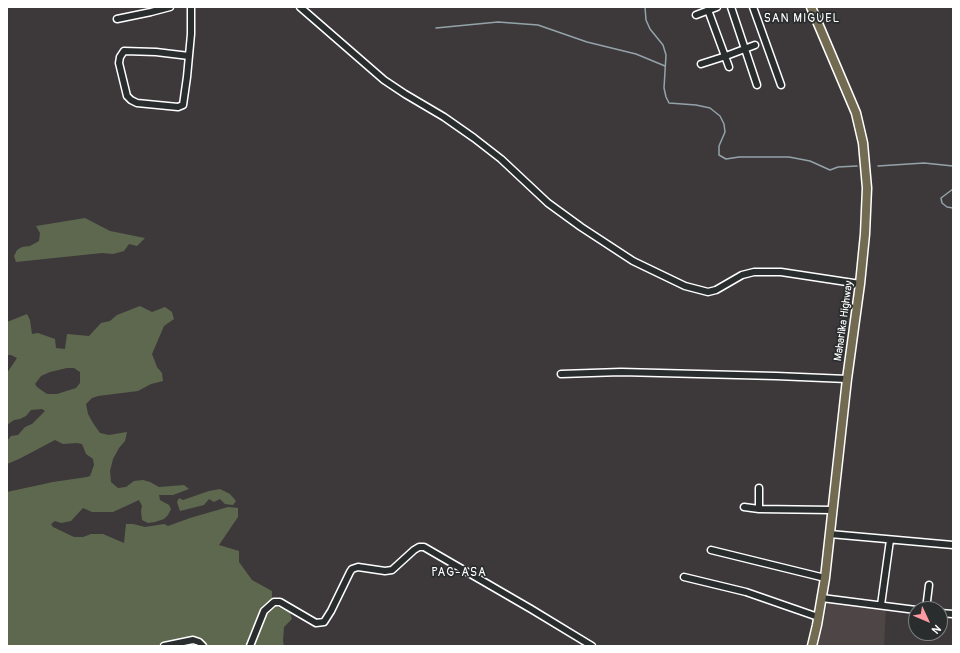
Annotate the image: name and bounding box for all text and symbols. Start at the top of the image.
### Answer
district label: SAN MIGUEL [764,12,840,26]
street label: Maharlika Highway [832,280,856,362]
district label: PAG-ASA [431,566,487,580]
north arrow [908,601,948,641]
text: N [929,622,944,636]

